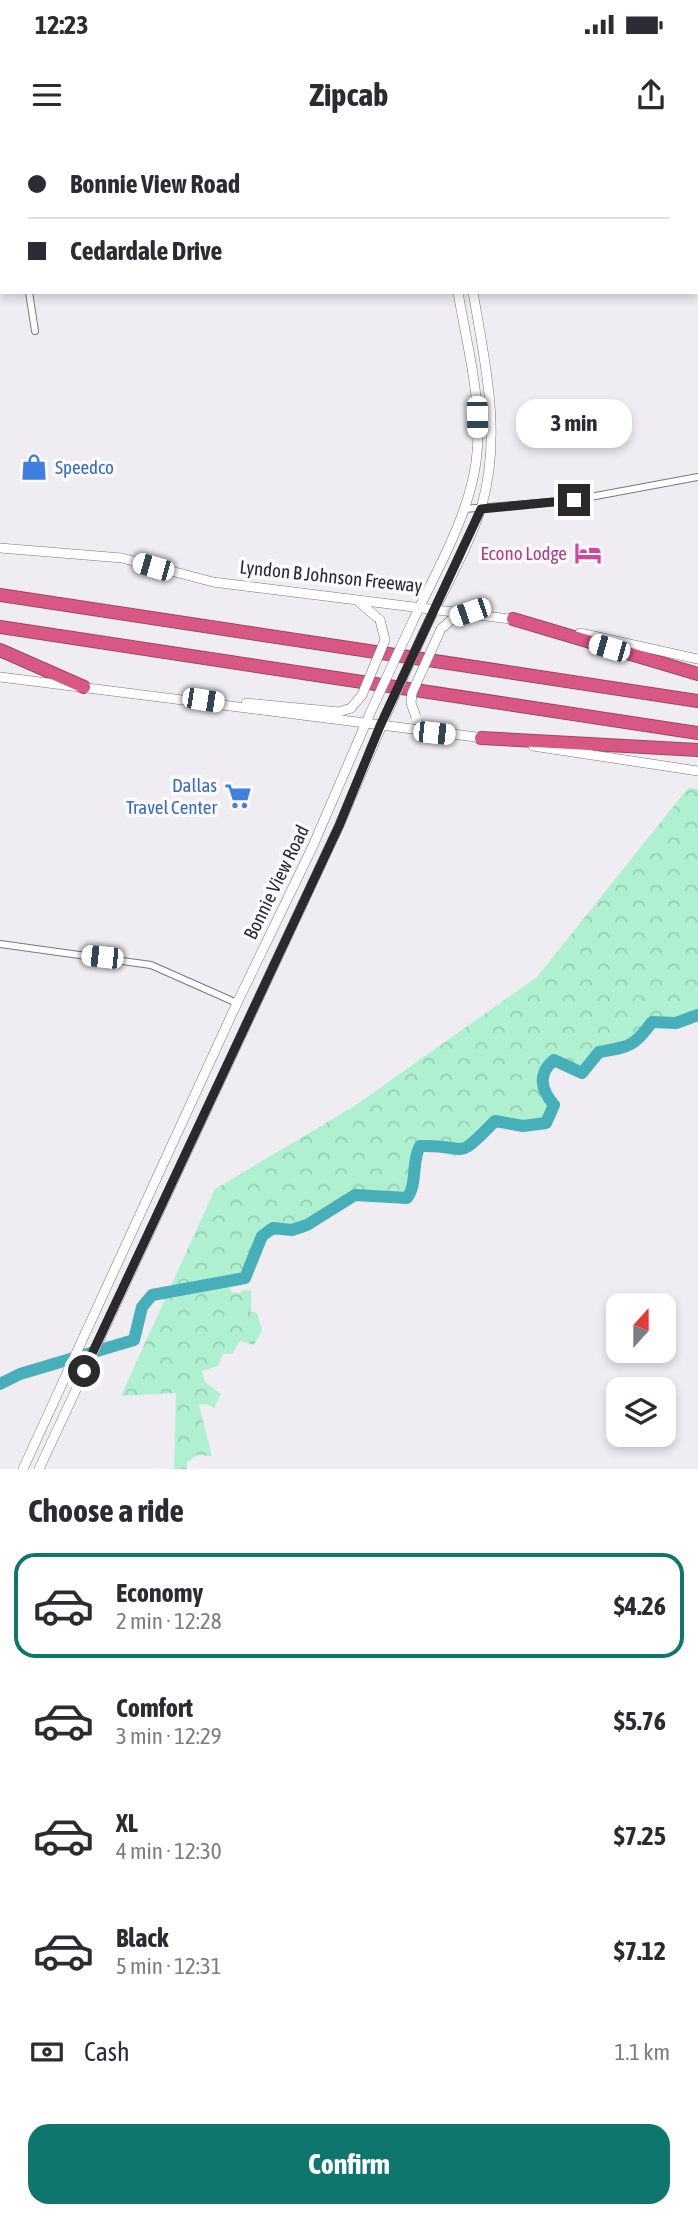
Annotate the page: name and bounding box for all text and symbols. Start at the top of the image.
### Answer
text: 12:23 [35,10,89,40]
icon: menu [28,76,66,114]
text: Zipcab [310,76,388,113]
icon: share [632,76,670,114]
text: Bonnie View Road [70,169,240,199]
text: Cedardale Drive [70,236,222,266]
car [467,396,488,438]
callout: 3 min [516,398,632,448]
text: 3 min [551,410,597,436]
shop icon: Speedco [19,452,49,482]
place label: Speedco [55,456,114,478]
route end [558,484,590,516]
hotel icon: Econo Lodge [573,538,603,568]
place label: Econo Lodge [480,542,567,564]
car [130,551,177,583]
street label: Lyndon B Johnson Freeway [238,555,424,597]
car [447,595,494,629]
car [586,632,633,664]
car [181,686,226,714]
car [413,720,456,746]
place label: Dallas Travel Center [126,774,217,818]
supermarket icon: Dallas Travel Center [223,781,253,811]
street label: Bonnie View Road [239,821,313,943]
car [81,944,124,970]
north arrow [606,1293,676,1363]
map controls [606,1293,676,1447]
route start [68,1355,100,1387]
button: layers [606,1377,676,1447]
text: Choose a ride [28,1492,184,1529]
icon: car [32,1574,95,1637]
text: Economy [116,1578,203,1608]
text: $4.26 [614,1591,666,1621]
text: 2 min · 12:28 [116,1608,222,1634]
icon: car [32,1689,95,1752]
text: Comfort [116,1693,193,1723]
text: $5.76 [614,1706,666,1736]
text: 3 min · 12:29 [116,1723,222,1749]
icon: car [32,1804,95,1867]
text: XL [116,1808,138,1838]
text: $7.25 [614,1821,666,1851]
text: 4 min · 12:30 [116,1838,222,1864]
icon: car [32,1919,95,1982]
text: Black [116,1923,168,1953]
text: $7.12 [614,1936,666,1966]
text: 5 min · 12:31 [116,1953,222,1979]
icon: cash [28,2033,66,2071]
text: Cash [84,2037,130,2067]
text: 1.1 km [614,2039,670,2065]
button: Confirm [28,2124,670,2204]

